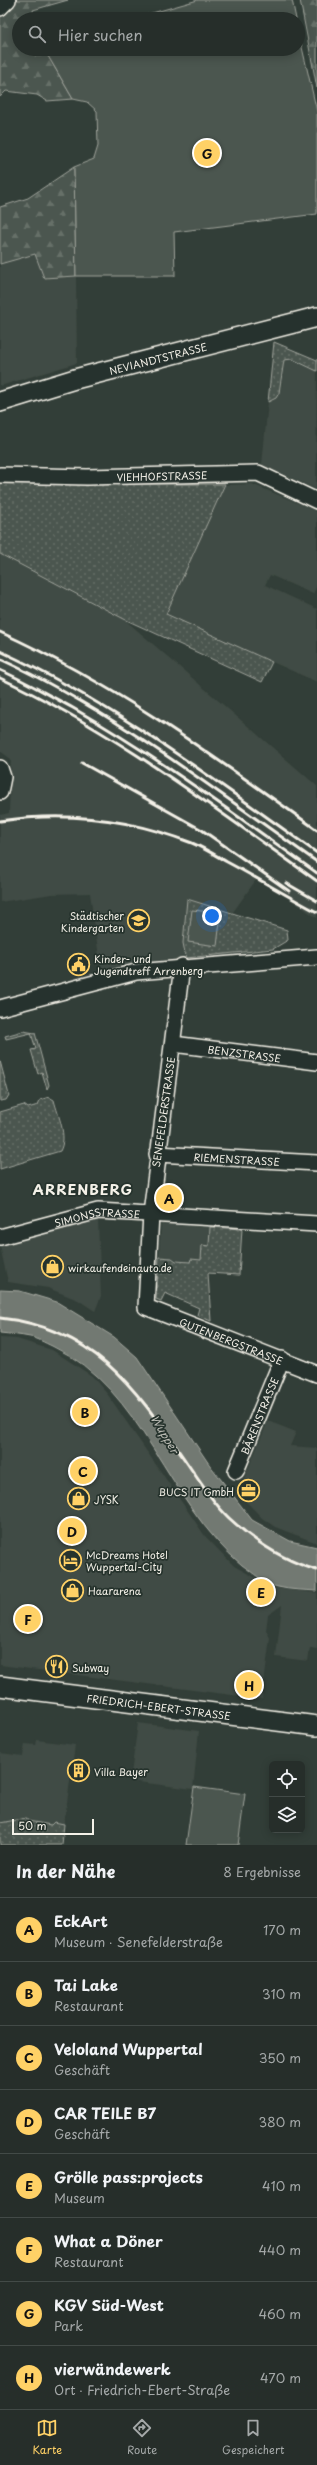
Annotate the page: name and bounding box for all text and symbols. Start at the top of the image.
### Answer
search box [12,12,305,56]
icon: search [26,23,48,45]
text: Hier suchen [58,23,143,46]
pin: G [194,138,220,168]
street label: NEVIANDTSTRASSE [107,338,208,377]
street label: VIEHHOFSTRASSE [116,467,207,484]
your location [202,906,222,926]
place label: Städtischer Kindergarten [61,908,124,935]
school or university icon: Städtischer Kindergarten [126,908,152,934]
public building icon: Kinder- und Jugendtreff Arrenberg [66,951,92,977]
place label: Kinder- und Jugendtreff Arrenberg [94,951,203,978]
street label: BENZSTRASSE [207,1041,282,1065]
street label: SENEFELDERSTRASSE [148,1056,178,1168]
street label: RIEMENSTRASSE [193,1149,280,1168]
district label: ARRENBERG [33,1179,133,1200]
pin: A [156,1183,182,1213]
street label: SIMONSSTRASSE [53,1203,141,1230]
shop icon: wirkaufendeinauto.de [39,1254,65,1280]
place label: wirkaufendeinauto.de [68,1260,173,1275]
street label: GUTENBERGSTRASSE [178,1313,286,1368]
street label: BÄRENSTRASSE [236,1374,281,1457]
pin: B [72,1397,98,1427]
water label: Wupper [147,1412,184,1458]
pin: C [70,1456,96,1486]
office icon: BUCS IT GmbH [236,1478,262,1504]
place label: BUCS IT GmbH [159,1484,234,1499]
shop icon: JYSK [65,1486,91,1512]
place label: JYSK [94,1492,119,1507]
pin: D [59,1516,85,1546]
hotel icon: McDreams Hotel Wuppertal-City [57,1547,83,1573]
place label: McDreams Hotel Wuppertal-City [86,1547,168,1574]
shop icon: Haararena [59,1577,85,1603]
pin: E [248,1577,274,1607]
place label: Haararena [88,1583,142,1598]
pin: F [15,1604,41,1634]
restaurant icon: Subway [44,1654,70,1680]
place label: Subway [72,1660,109,1676]
pin: H [236,1670,262,1700]
street label: FRIEDRICH-EBERT-STRASSE [86,1690,232,1723]
building icon: Villa Bayer [65,1758,91,1784]
map controls [269,1761,305,1833]
button: locate [269,1761,305,1797]
place label: Villa Bayer [94,1764,148,1779]
button: layers [269,1797,305,1833]
scale bar [12,1817,94,1836]
text: 50 m [18,1817,47,1834]
text: In der Nähe [16,1858,115,1884]
text: 8 Ergebnisse [223,1862,301,1881]
text: EckArt [54,1909,108,1932]
text: A [24,1920,34,1939]
text: 170 m [263,1920,301,1939]
text: Museum · Senefelderstraße [54,1932,223,1951]
text: Tai Lake [54,1973,118,1996]
text: B [25,1984,33,2003]
text: 310 m [262,1984,301,2003]
text: Restaurant [54,1996,124,2015]
text: Veloland Wuppertal [54,2037,202,2060]
text: C [24,2048,34,2067]
text: 350 m [259,2048,301,2067]
text: Geschäft [54,2060,110,2079]
text: CAR TEILE B7 [54,2101,156,2124]
text: D [24,2112,34,2131]
text: 380 m [258,2112,301,2131]
text: Geschäft [54,2124,110,2143]
text: Grölle pass:projects [54,2165,203,2188]
text: E [25,2176,33,2195]
text: 410 m [262,2176,301,2195]
text: Museum [54,2188,105,2207]
text: What a Döner [54,2229,163,2252]
text: F [25,2240,33,2259]
text: 440 m [258,2240,301,2259]
text: Restaurant [54,2252,124,2271]
text: KGV Süd-West [54,2293,164,2316]
text: G [24,2304,34,2323]
text: 460 m [258,2304,301,2323]
text: Park [54,2316,83,2335]
text: vierwändewerk [54,2357,171,2380]
text: H [24,2368,34,2387]
text: 470 m [260,2368,301,2387]
text: Ort · Friedrich-Ebert-Straße [54,2380,230,2399]
tab: Karte [32,2417,62,2458]
tab: Route [127,2417,157,2458]
tab: Gespeichert [222,2417,285,2458]

